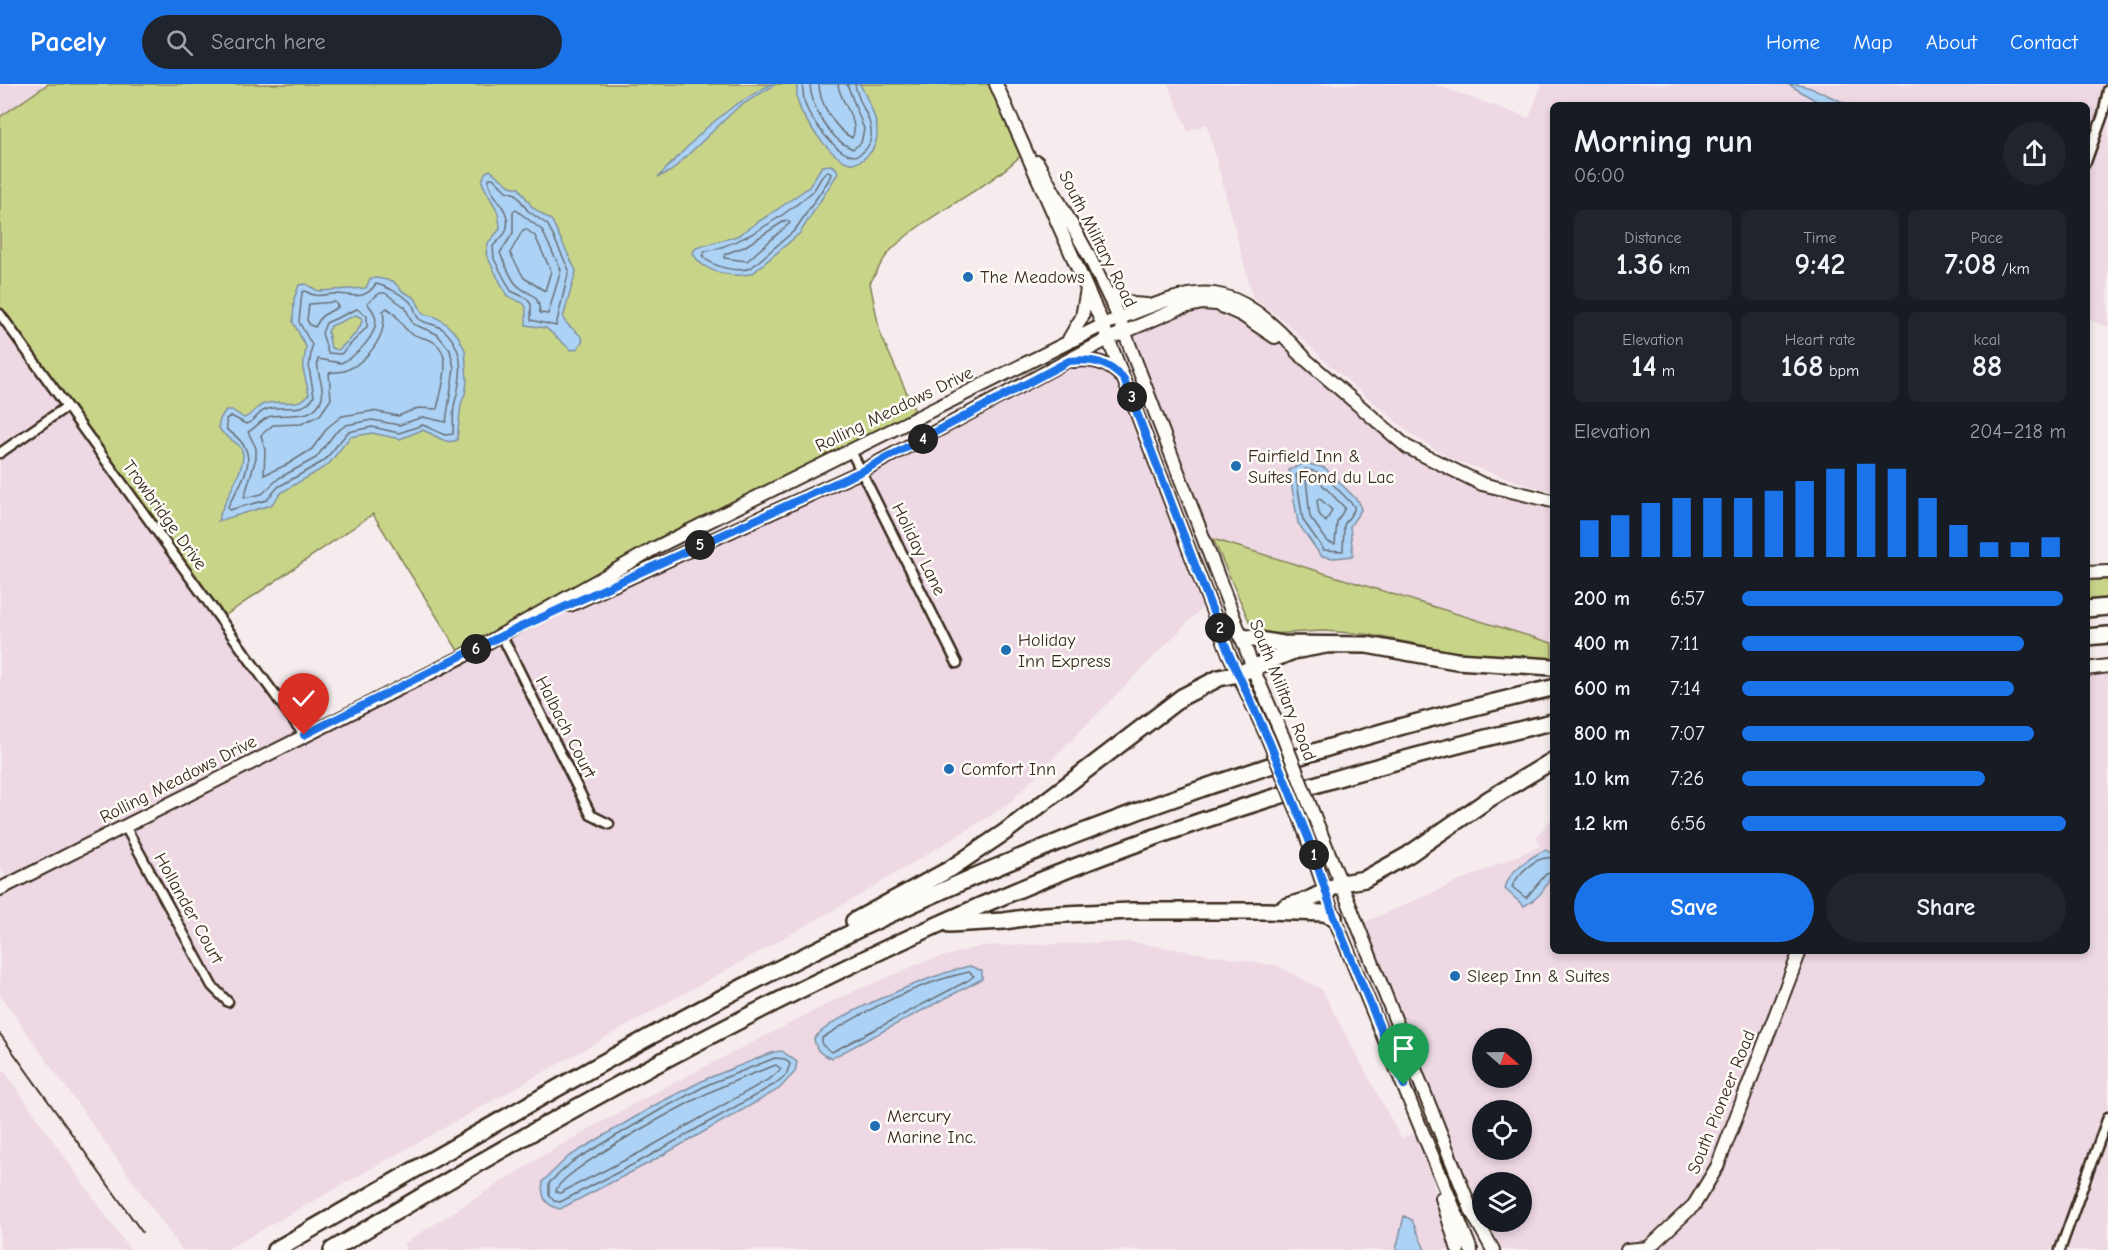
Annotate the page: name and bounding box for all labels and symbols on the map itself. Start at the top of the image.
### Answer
street label: South Military Road [1054,167,1141,311]
place label: The Meadows [980,267,1085,288]
marker: The Meadows [961,270,975,284]
street label: Rolling Meadows Drive [812,362,976,457]
pin: 3 [1117,382,1147,412]
pin: 4 [908,424,938,454]
place label: Fairfield Inn & Suites Fond du Lac [1248,446,1394,488]
street label: Trowbridge Drive [118,456,211,574]
marker: Fairfield Inn & Suites Fond du Lac [1229,459,1243,473]
street label: Holiday Lane [887,499,950,599]
pin: 5 [685,530,715,560]
pin: 2 [1205,613,1235,643]
street label: South Military Road [1245,616,1320,764]
place label: Holiday Inn Express [1018,630,1111,672]
pin: 6 [461,634,491,664]
marker: Holiday Inn Express [999,643,1013,657]
pin [278,673,329,735]
street label: Halbach Court [531,673,601,782]
street label: Rolling Meadows Drive [96,731,260,828]
place label: Comfort Inn [961,759,1056,780]
marker: Comfort Inn [942,762,956,776]
pin: 1 [1299,840,1329,870]
street label: Hollander Court [149,849,228,968]
place label: Sleep Inn & Suites [1467,966,1609,987]
marker: Sleep Inn & Suites [1448,969,1462,983]
pin [1378,1023,1429,1085]
street label: South Pioneer Road [1683,1027,1760,1177]
north arrow [1472,1028,1532,1088]
place label: Mercury Marine Inc. [887,1106,976,1148]
marker: Mercury Marine Inc. [868,1119,882,1133]

